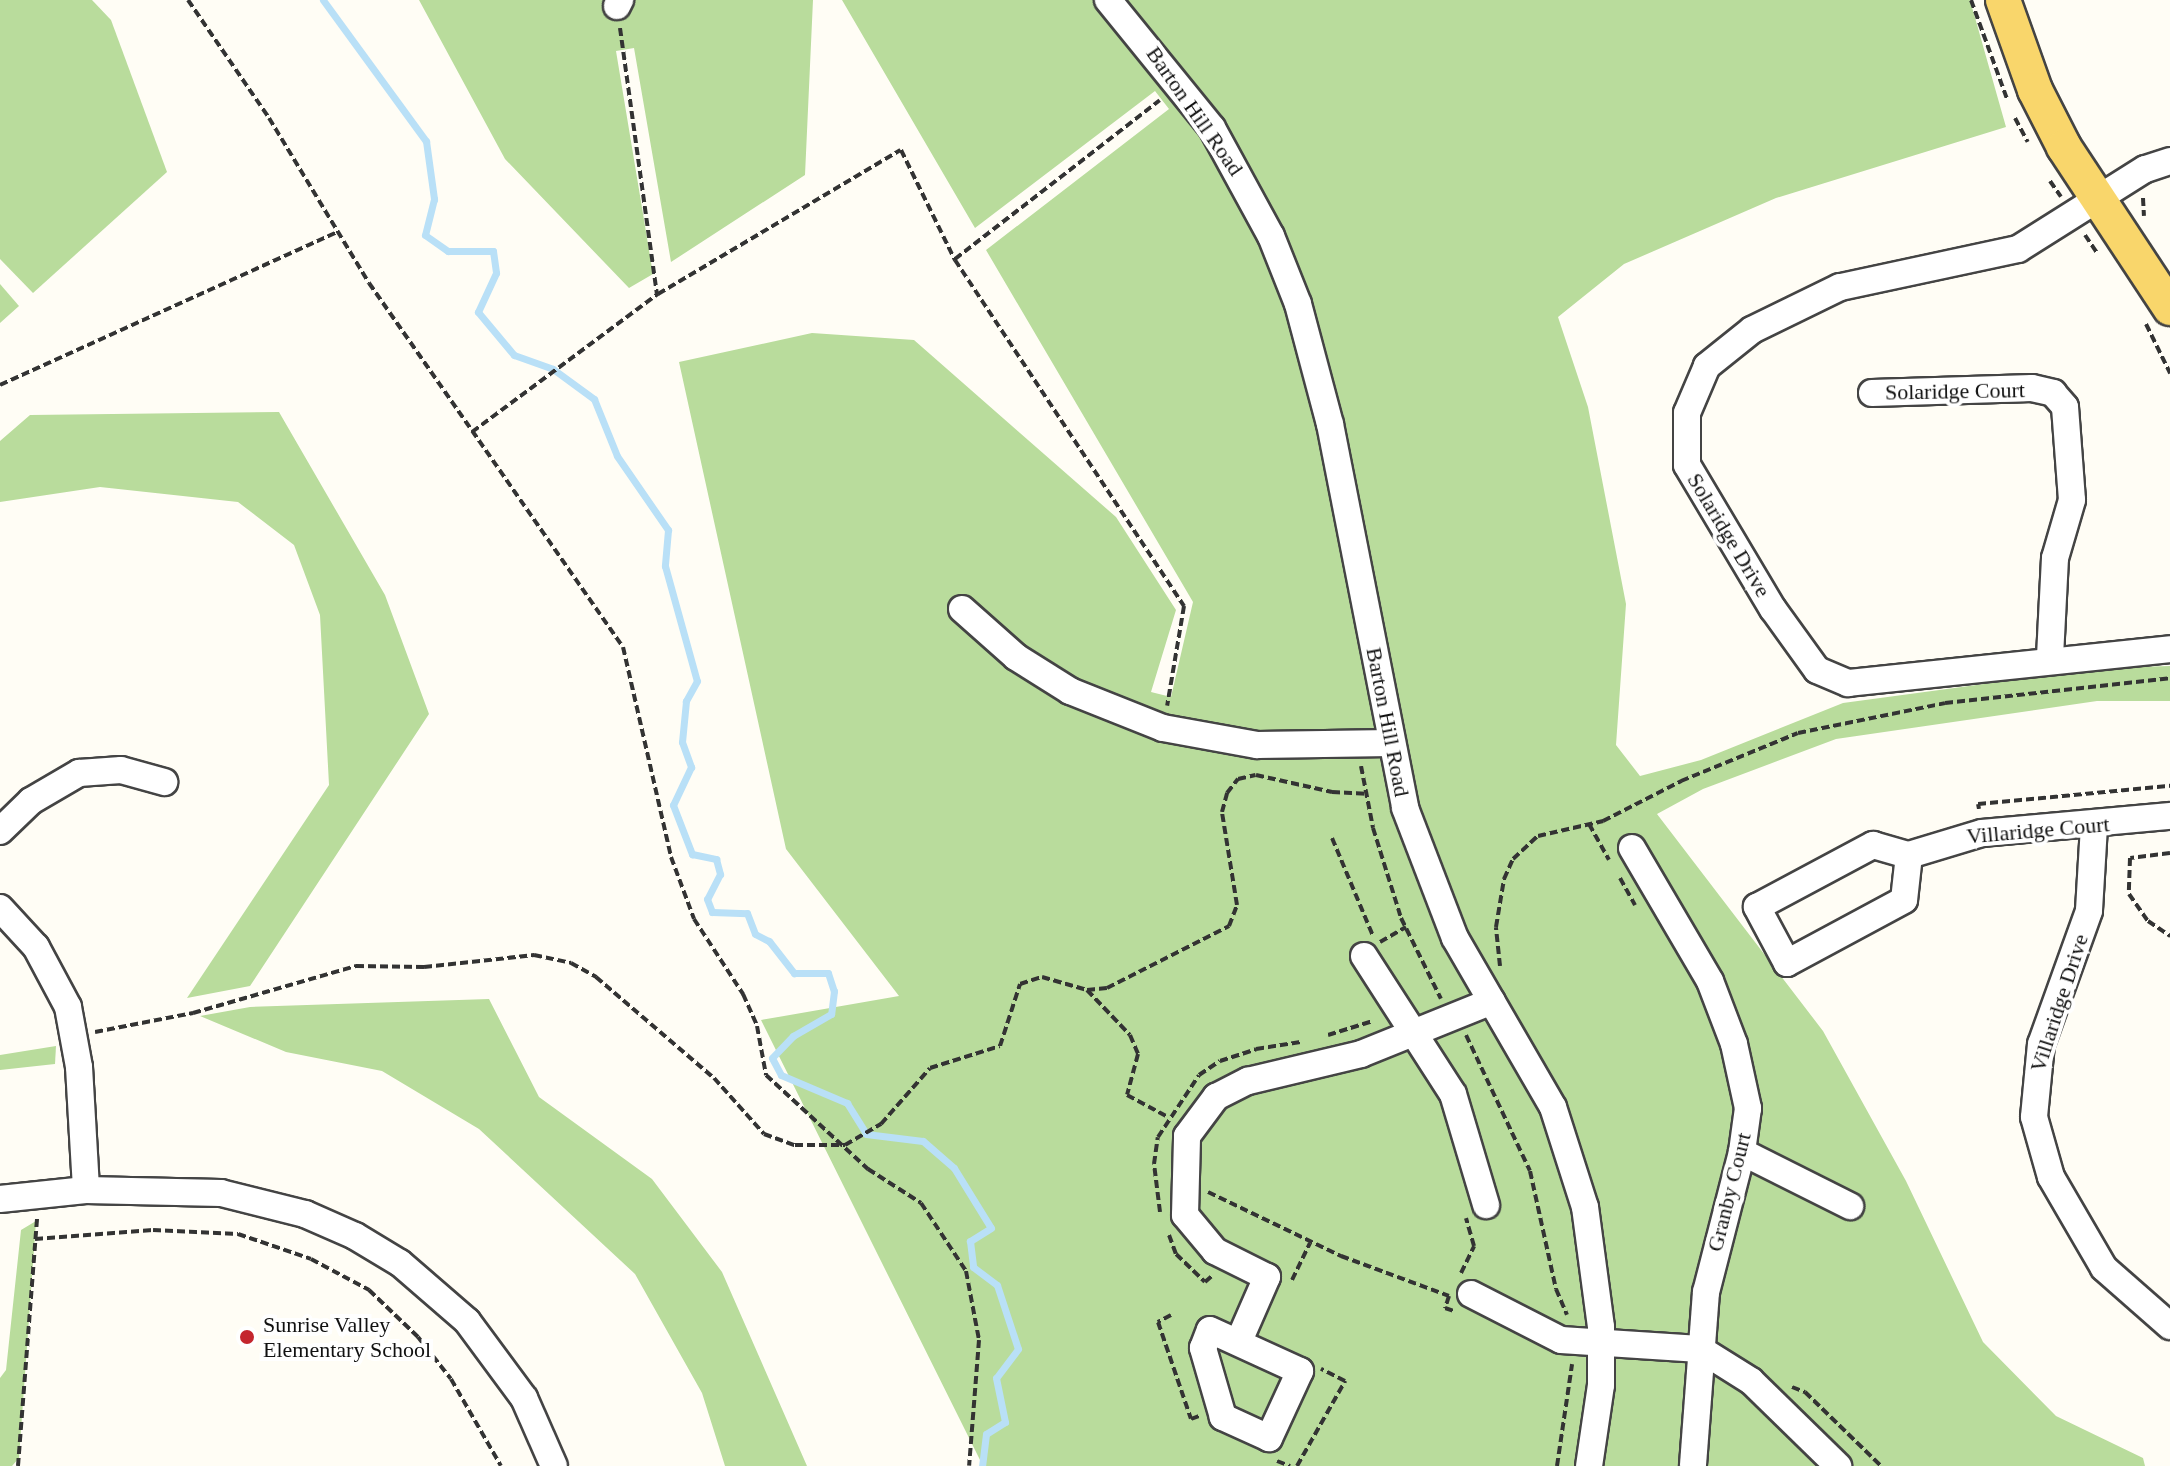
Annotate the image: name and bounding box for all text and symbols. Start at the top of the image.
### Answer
street label: Barton Hill Road [1141,41,1249,181]
street label: Solaridge Court [1885,377,2025,405]
street label: Solaridge Drive [1682,468,1776,602]
street label: Barton Hill Road [1361,645,1415,799]
street label: Villaridge Court [1965,811,2111,849]
street label: Villaridge Drive [2024,931,2094,1075]
street label: Granby Court [1701,1130,1757,1254]
place label: Sunrise Valley Elementary School [263,1311,431,1362]
marker: Sunrise Valley Elementary School [238,1328,256,1346]

